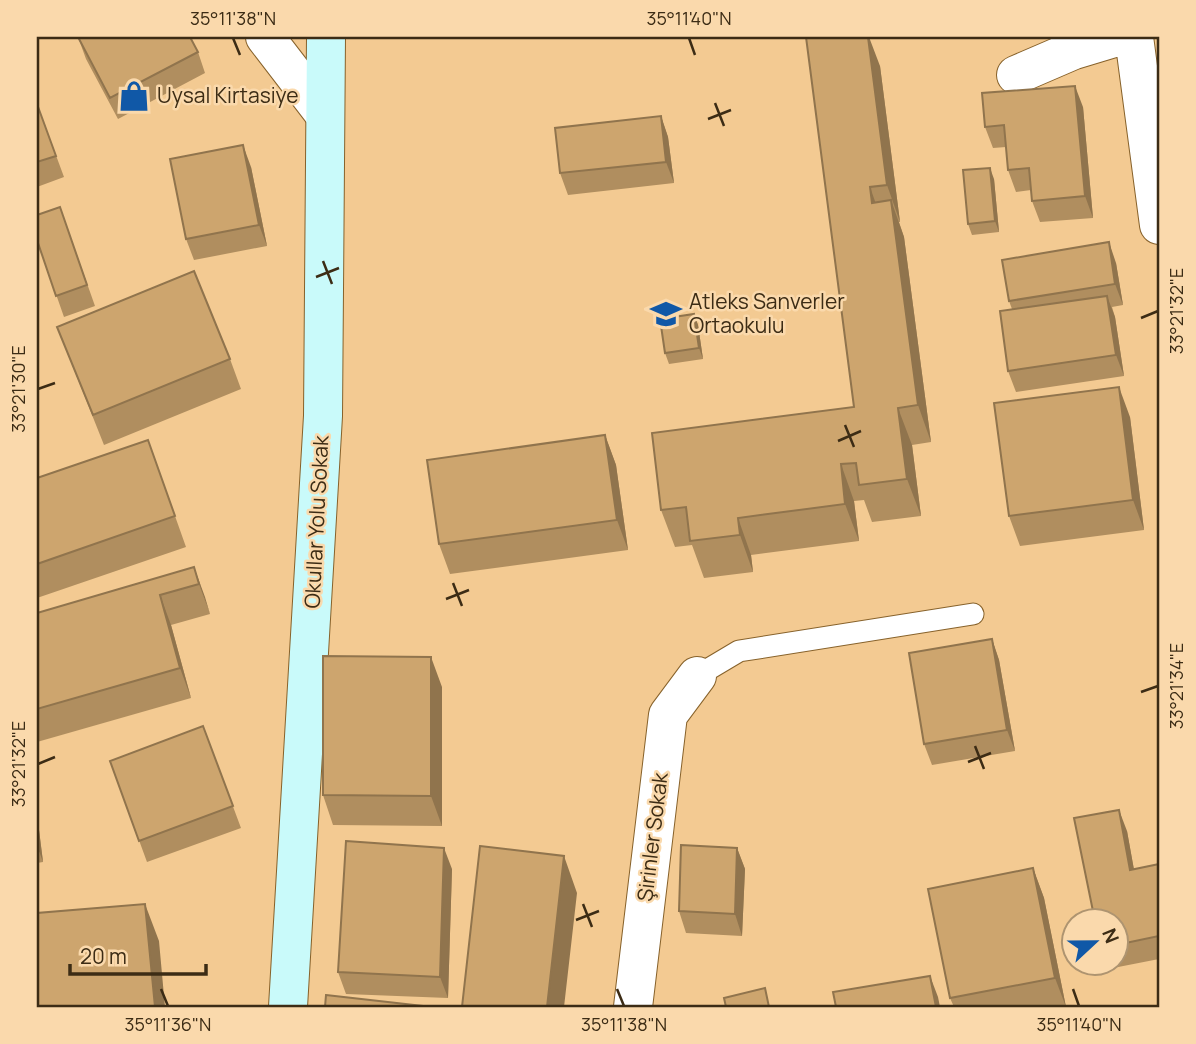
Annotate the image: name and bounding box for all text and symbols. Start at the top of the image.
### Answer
text: 35°11'38"N [190,6,276,30]
text: 35°11'40"N [646,6,732,30]
shop icon: Uysal Kirtasiye [117,79,151,113]
place label: Uysal Kirtasiye [157,81,299,109]
text: 33°21'32"E [1164,268,1188,354]
place label: Atleks Sanverler Ortaokulu [689,287,845,339]
school or university icon: Atleks Sanverler Ortaokulu [649,297,683,331]
text: 33°21'30"E [6,345,30,433]
street label: Okullar Yolu Sokak [297,434,335,609]
text: 33°21'34"E [1164,643,1188,729]
text: 33°21'32"E [6,721,30,807]
street label: Şirinler Sokak [630,770,674,903]
north arrow [1060,908,1130,978]
text: N [1096,924,1125,947]
scale bar [70,932,206,976]
text: 20 m [80,942,127,970]
text: 35°11'36"N [125,1012,211,1036]
text: 35°11'38"N [581,1012,667,1036]
text: 35°11'40"N [1036,1012,1122,1036]

